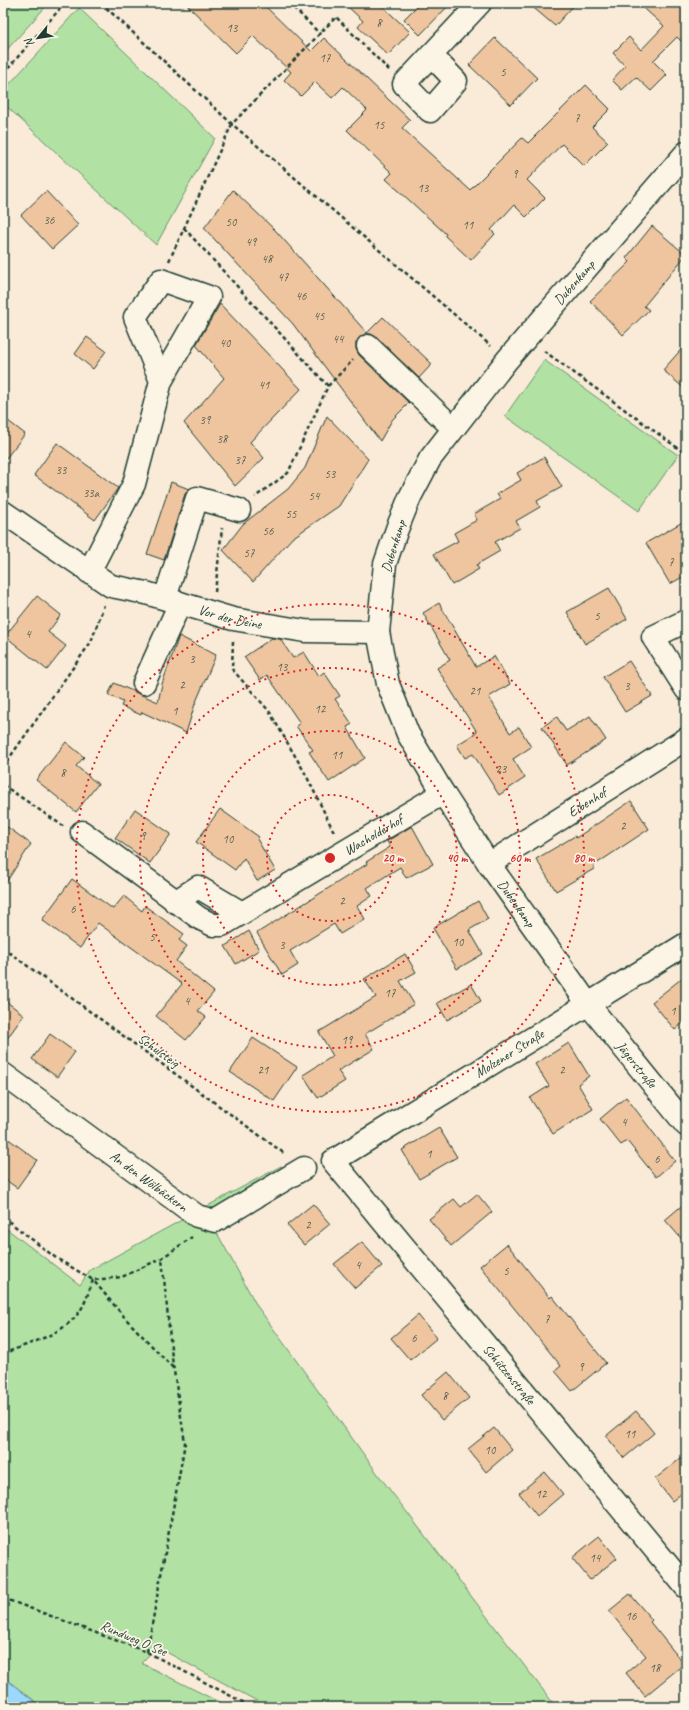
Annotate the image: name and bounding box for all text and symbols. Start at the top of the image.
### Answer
house number: 8 [376,15,383,31]
north arrow [18,18,58,58]
house number: 13 [227,20,239,36]
text: N [20,35,37,49]
house number: 17 [320,50,331,66]
house number: 5 [500,64,506,80]
house number: 7 [574,110,580,126]
house number: 15 [374,117,385,133]
house number: 9 [512,166,519,182]
house number: 13 [418,180,430,196]
house number: 36 [44,212,55,228]
house number: 50 [226,214,238,230]
house number: 11 [463,217,474,233]
house number: 49 [246,234,258,250]
house number: 48 [262,251,274,267]
street label: Dubenkamp [550,256,599,308]
house number: 47 [278,269,289,285]
house number: 46 [296,288,307,304]
house number: 45 [314,308,325,324]
house number: 44 [333,331,345,347]
house number: 40 [220,335,232,351]
house number: 41 [259,377,270,393]
house number: 39 [200,412,212,428]
house number: 38 [217,431,229,447]
house number: 37 [235,452,246,468]
house number: 33 [56,462,68,478]
house number: 53 [325,466,337,482]
house number: 33a [83,485,100,501]
house number: 54 [309,488,321,504]
house number: 55 [286,506,297,522]
street label: Dubenkamp [377,517,410,574]
house number: 56 [263,523,274,539]
house number: 57 [244,545,255,561]
house number: 7 [668,554,674,570]
street label: Vor der Deine [196,601,264,633]
house number: 5 [594,608,600,624]
house number: 4 [25,626,32,642]
house number: 3 [189,651,196,667]
house number: 13 [277,659,289,675]
house number: 2 [179,677,186,693]
house number: 3 [624,678,631,694]
house number: 21 [470,683,481,699]
house number: 12 [315,701,327,717]
house number: 1 [172,703,178,719]
house number: 11 [332,747,343,763]
house number: 23 [496,761,508,777]
house number: 8 [60,765,67,781]
street label: Eibenhof [565,782,612,821]
street label: Wacholderhof [341,810,408,859]
house number: 2 [620,818,627,834]
house number: 9 [140,828,147,844]
house number: 10 [223,831,235,847]
text: 20 m [383,850,404,866]
text: 40 m [447,850,468,866]
text: 60 m [510,850,532,866]
text: 80 m [574,850,595,866]
centre of rings [323,851,337,865]
street label: Dubenkamp [494,877,539,931]
house number: 2 [339,893,346,909]
house number: 6 [70,901,76,917]
house number: 5 [149,929,155,945]
house number: 10 [453,934,465,950]
house number: 3 [279,937,286,953]
house number: 17 [385,985,396,1001]
house number: 4 [184,993,191,1009]
house number: 1 [670,1003,676,1019]
street label: Molzener Straße [472,1025,548,1081]
street label: Schulsteig [135,1030,184,1072]
house number: 19 [342,1032,354,1048]
street label: Jägerstraße [612,1037,661,1093]
house number: 21 [258,1062,269,1078]
house number: 2 [559,1062,566,1078]
house number: 4 [621,1114,628,1130]
house number: 1 [426,1146,432,1162]
street label: An den Wölbäckern [107,1147,191,1216]
house number: 6 [654,1151,660,1167]
house number: 2 [305,1217,312,1233]
house number: 4 [355,1257,362,1273]
house number: 5 [503,1263,509,1279]
house number: 7 [544,1311,550,1327]
house number: 6 [411,1330,417,1346]
street label: Schützenstraße [479,1341,540,1409]
house number: 9 [578,1359,585,1375]
house number: 8 [442,1388,449,1404]
house number: 11 [625,1426,636,1442]
house number: 10 [485,1442,497,1458]
house number: 12 [536,1486,548,1502]
house number: 14 [590,1550,602,1566]
house number: 16 [626,1608,637,1624]
street label: Rundweg O See [98,1617,171,1661]
house number: 18 [650,1660,662,1676]

